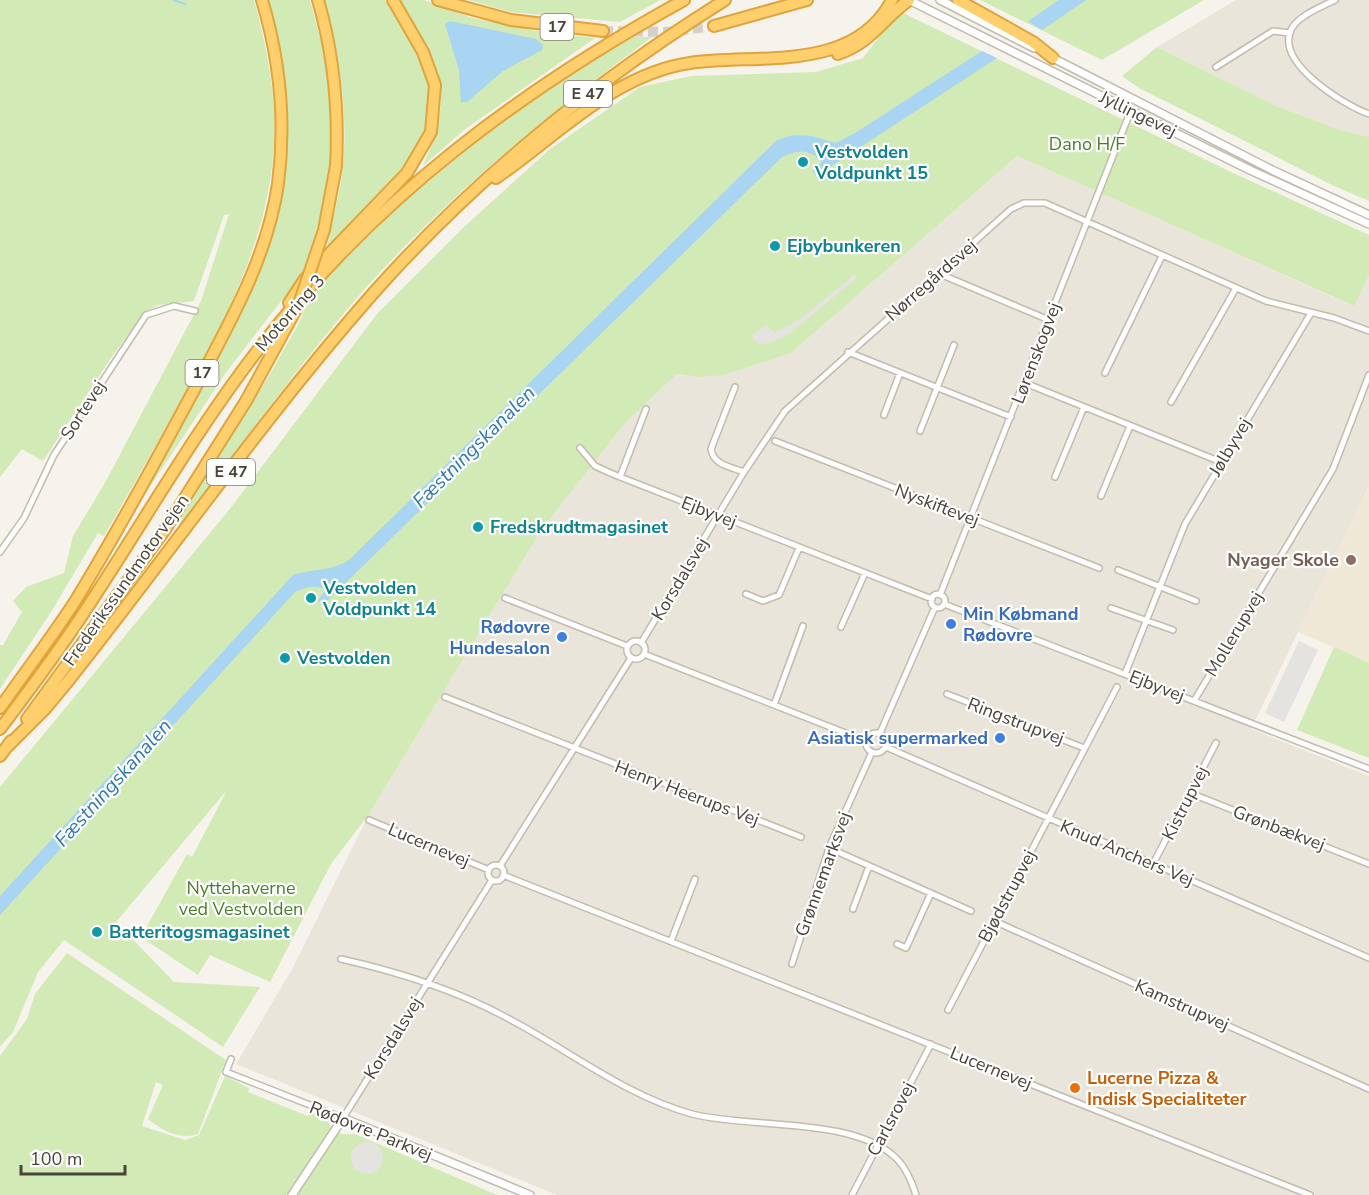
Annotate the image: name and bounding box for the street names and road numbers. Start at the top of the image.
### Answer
road number: 17 [540,14,574,40]
road number: E 47 [564,81,612,107]
street label: Jyllingevej [1094,85,1181,143]
street label: Nørregårdsvej [880,234,982,326]
street label: Motorring 3 [250,269,330,357]
street label: Lørenskogvej [1006,299,1066,407]
road number: 17 [186,360,218,386]
street label: Sortevej [55,376,111,444]
street label: Jølbyvej [1203,413,1257,482]
road number: E 47 [207,459,255,485]
street label: Nyskiftevej [891,478,983,532]
street label: Frederikssundmotorvejen [58,489,194,671]
street label: Ejbyvej [678,490,740,534]
street label: Korsdalsvej [646,533,714,625]
street label: Mollerupvej [1199,587,1269,681]
street label: Ejbyvej [1126,664,1188,708]
street label: Ringstrupvej [964,692,1068,750]
street label: Henry Heerups Vej [611,754,763,832]
street label: Kistrupvej [1156,762,1214,844]
street label: Grønbækvej [1229,799,1329,857]
street label: Grønnemarksvej [789,808,857,940]
street label: Knud Anchers Vej [1057,814,1197,892]
street label: Lucernevej [384,817,474,873]
street label: Bjødstrupvej [973,845,1041,947]
street label: Kamstrupvej [1131,974,1233,1036]
street label: Korsdalsvej [358,992,428,1084]
street label: Lucernevej [946,1041,1036,1095]
street label: Carlsrovej [861,1078,921,1160]
street label: Rødovre Parkvej [306,1095,436,1167]

